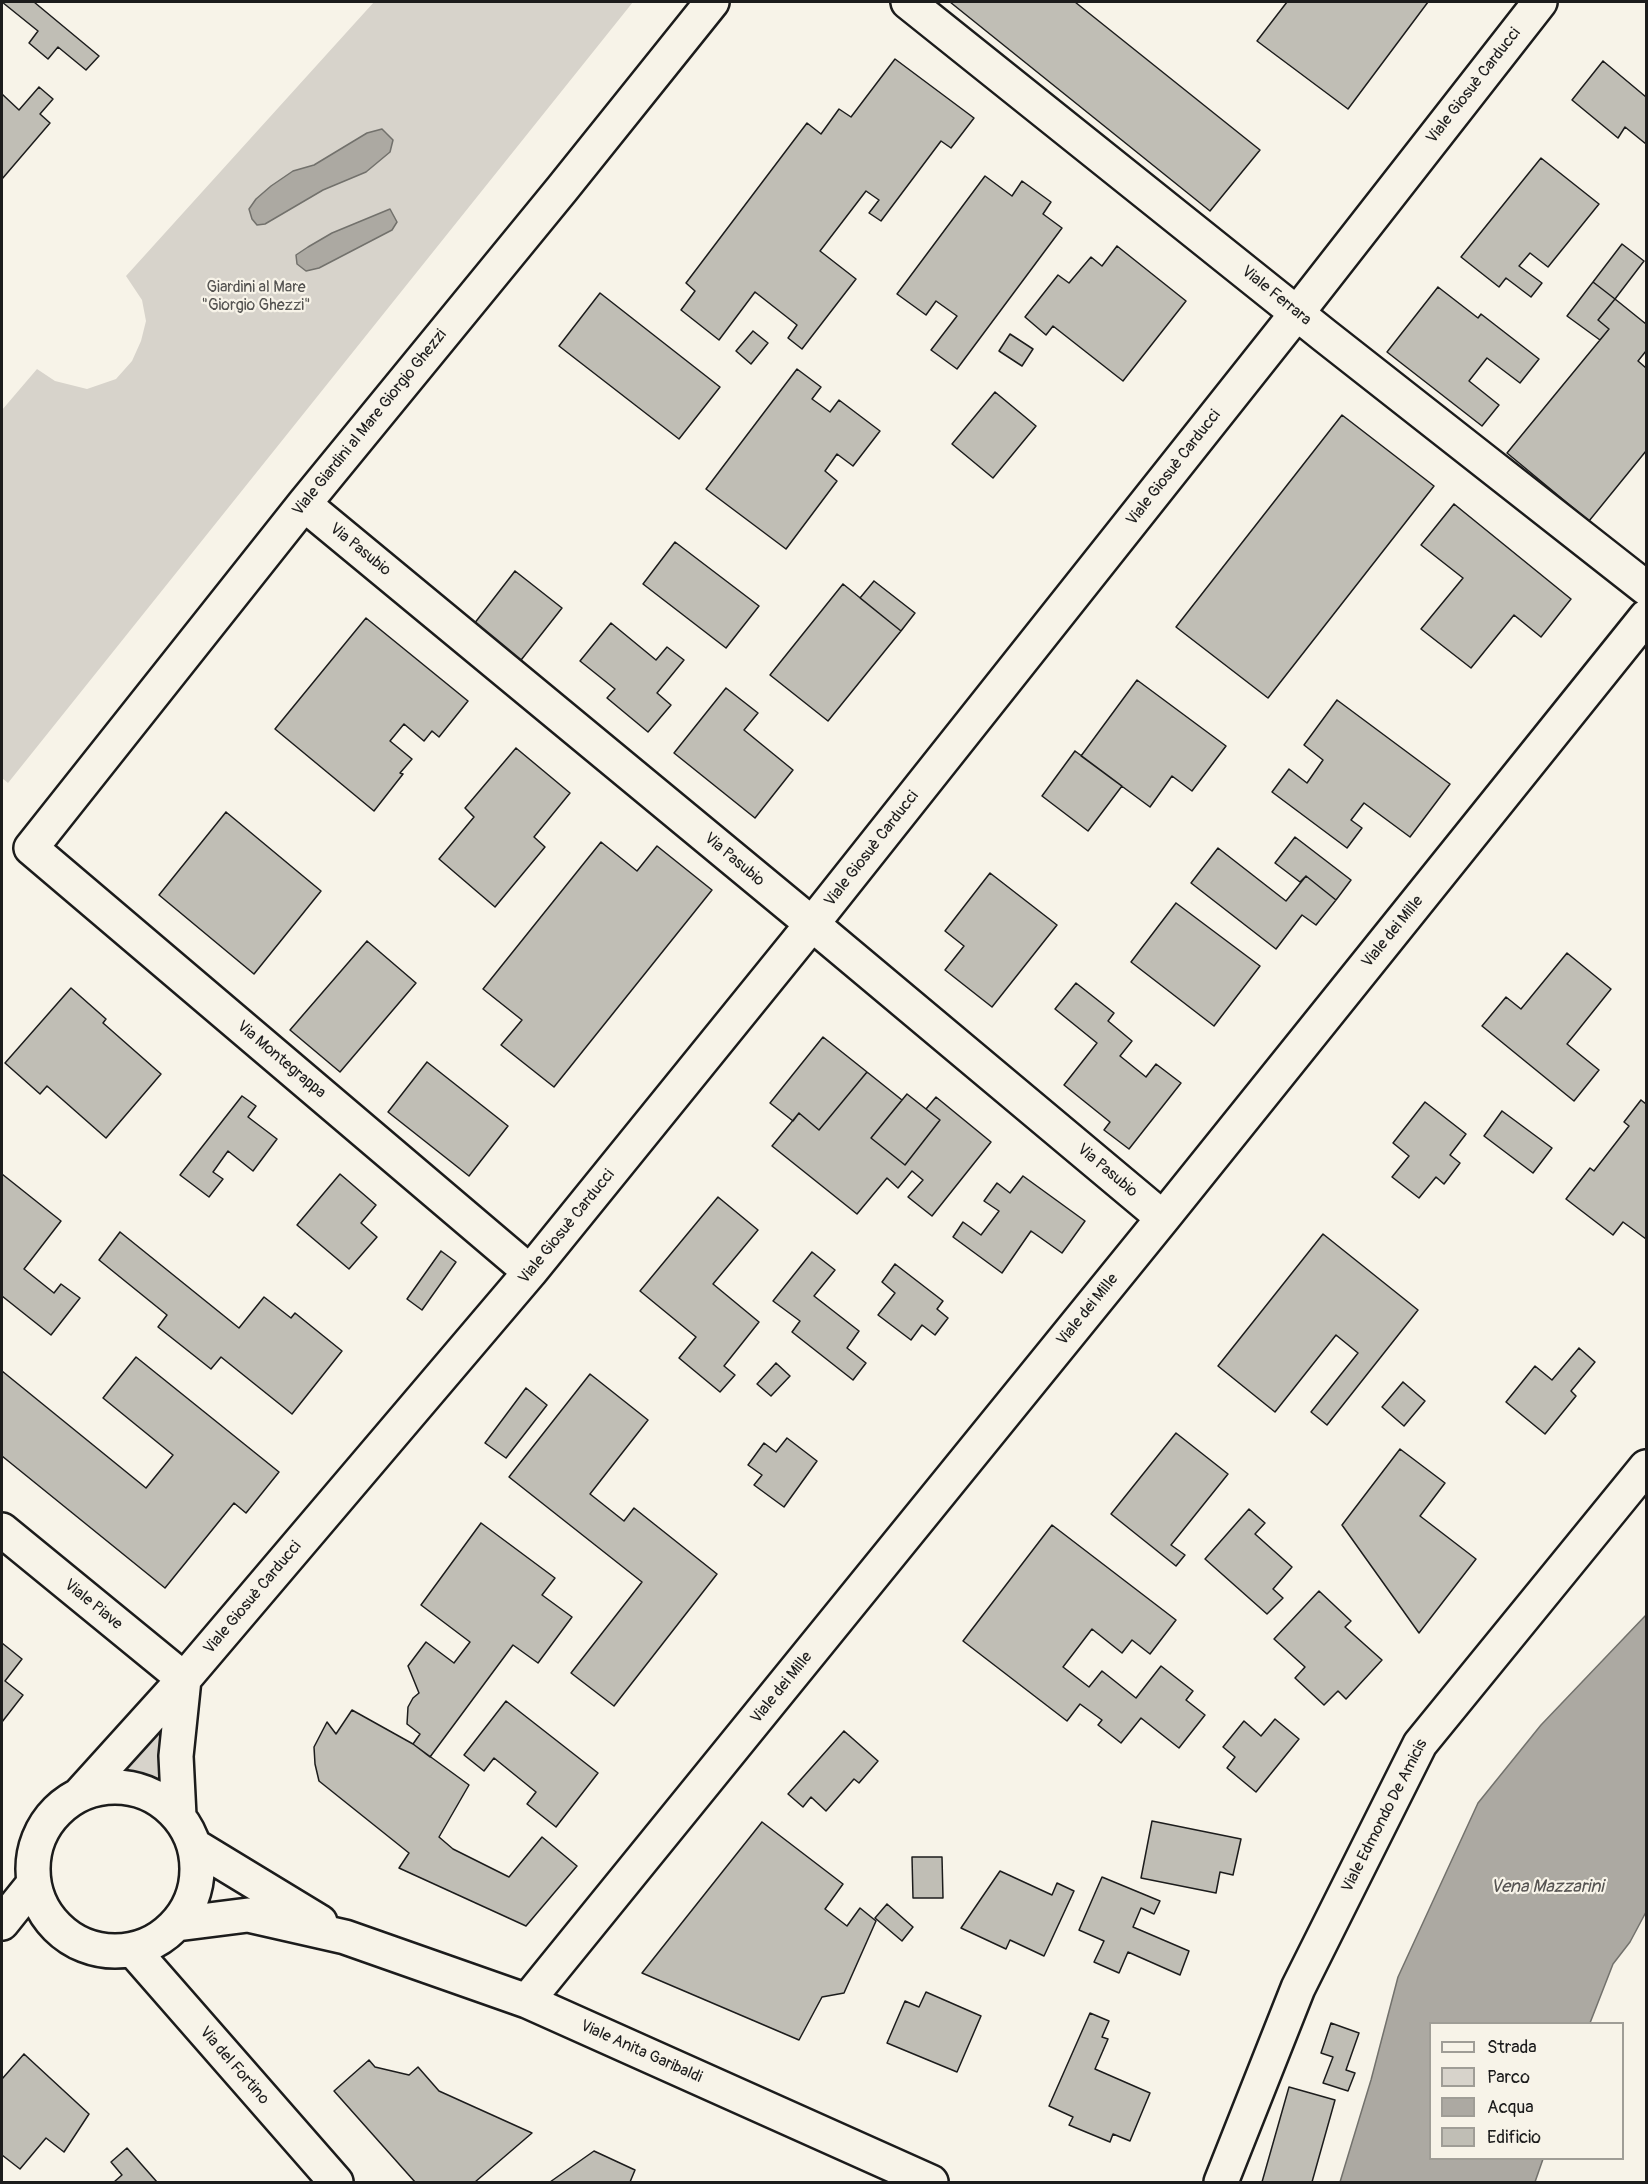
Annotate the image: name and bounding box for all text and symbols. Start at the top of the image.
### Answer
street label: Viale Giosuè Carducci [1423,24,1525,148]
street label: Viale Ferrara [1237,262,1315,330]
park label: Giardini al Mare "Giorgio Ghezzi" [201,278,311,316]
street label: Viale Giardini al Mare Giorgio Ghezzi [289,326,451,520]
street label: Viale Giosuè Carducci [1123,406,1225,530]
street label: Via Pasubio [326,520,394,580]
street label: Viale Giosuè Carducci [821,787,923,911]
street label: Via Pasubio [700,829,768,891]
street label: Viale dei Mille [1358,892,1428,972]
street label: Via Montegrappa [233,1017,329,1103]
street label: Via Pasubio [1073,1140,1141,1202]
street label: Viale Giosuè Carducci [515,1166,619,1288]
street label: Viale dei Mille [1053,1270,1123,1350]
street label: Viale Giosuè Carducci [200,1538,306,1658]
street label: Viale Piave [60,1576,126,1634]
street label: Viale dei Mille [747,1648,817,1728]
street label: Viale Edmondo De Amicis [1338,1736,1432,1896]
water label: Vena Mazzarini [1490,1876,1604,1898]
street label: Viale Anita Garibaldi [577,2017,705,2087]
legend [1429,2022,1624,2160]
street label: Via del Fortino [195,2023,273,2109]
text: Strada [1487,2036,1537,2059]
text: Parco [1487,2066,1530,2089]
text: Acqua [1487,2096,1534,2119]
text: Edificio [1487,2126,1541,2149]

